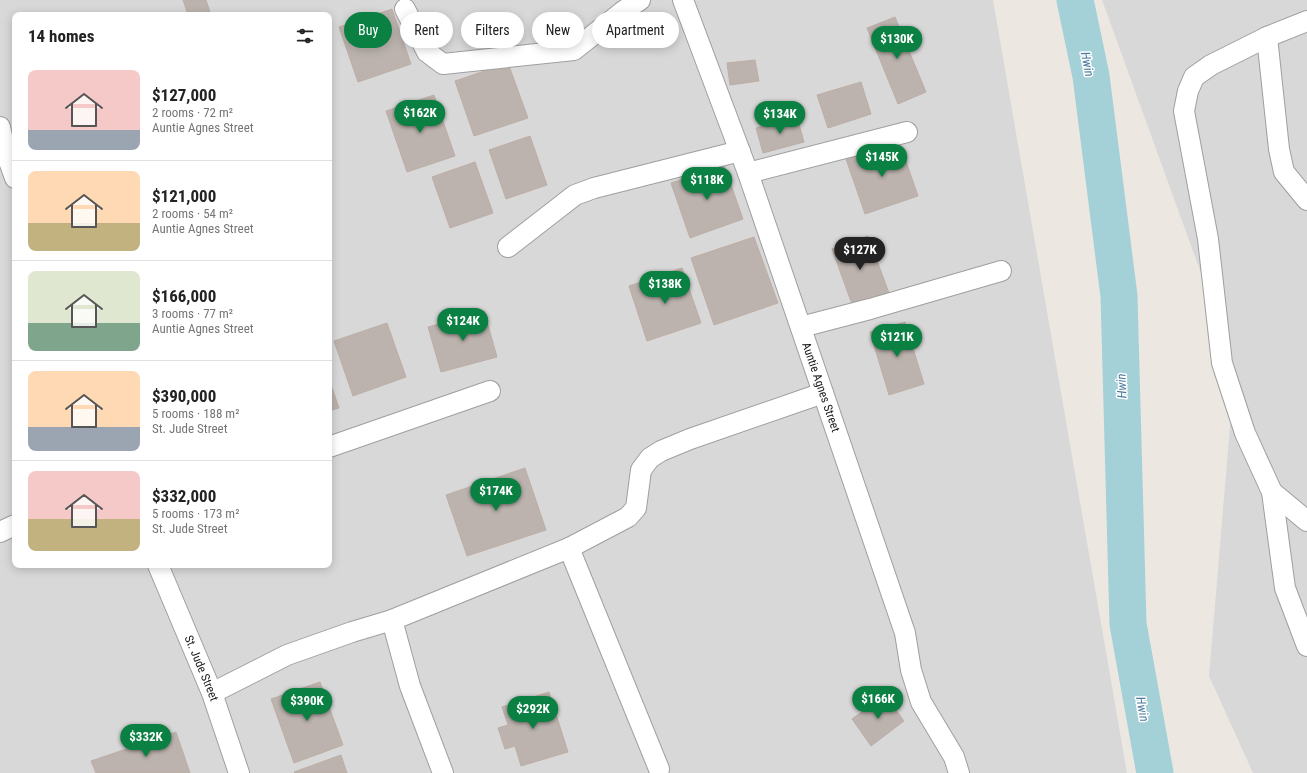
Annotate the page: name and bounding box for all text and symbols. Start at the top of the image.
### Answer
chip: Buy [344,12,392,48]
chip: Rent [400,12,453,48]
chip: Filters [461,12,524,48]
chip: New [532,12,584,48]
chip: Apartment [592,12,679,48]
icon: filters [294,25,316,47]
text: 14 homes [28,26,94,46]
pin: $130K [869,26,925,60]
text: $130K [880,31,914,46]
water label: Hwin [1078,50,1097,78]
text: $127,000 [152,85,216,105]
icon: home [60,86,108,134]
pin: $162K [392,100,448,134]
pin: $134K [752,101,808,135]
text: 2 rooms · 72 m² [152,105,233,120]
text: $162K [403,105,437,120]
text: $134K [763,106,797,121]
text: Auntie Agnes Street [152,120,254,135]
pin: $145K [854,144,910,178]
text: $145K [865,149,899,164]
pin: $118K [679,167,735,201]
text: $118K [690,172,724,187]
text: $121,000 [152,186,216,206]
icon: home [60,187,108,235]
text: 2 rooms · 54 m² [152,206,233,221]
text: Auntie Agnes Street [152,221,254,236]
pin: $127K [832,237,888,271]
text: $127K [843,242,877,257]
pin: $138K [637,271,693,305]
text: $138K [648,276,682,291]
text: $166,000 [152,286,216,306]
icon: home [60,287,108,335]
text: 3 rooms · 77 m² [152,306,233,321]
pin: $124K [435,308,491,342]
text: $124K [446,313,480,328]
text: Auntie Agnes Street [152,321,254,336]
pin: $121K [869,324,925,358]
text: $121K [880,329,914,344]
street label: Auntie Agnes Street [799,340,843,434]
water label: Hwin [1114,373,1129,399]
text: $390,000 [152,386,216,406]
icon: home [60,387,108,435]
text: 5 rooms · 188 m² [152,406,239,421]
text: St. Jude Street [152,421,228,436]
pin: $174K [468,478,524,512]
text: $174K [479,483,513,498]
text: $332,000 [152,486,216,506]
icon: home [60,487,108,535]
text: 5 rooms · 173 m² [152,506,239,521]
text: St. Jude Street [152,521,228,536]
street label: St. Jude Street [182,633,221,703]
pin: $166K [850,686,906,720]
pin: $390K [279,688,335,722]
text: $166K [861,691,895,706]
text: $390K [290,693,324,708]
water label: Hwin [1133,695,1152,723]
pin: $292K [505,696,561,730]
text: $292K [516,701,550,716]
pin: $332K [118,724,174,758]
text: $332K [129,729,163,744]

